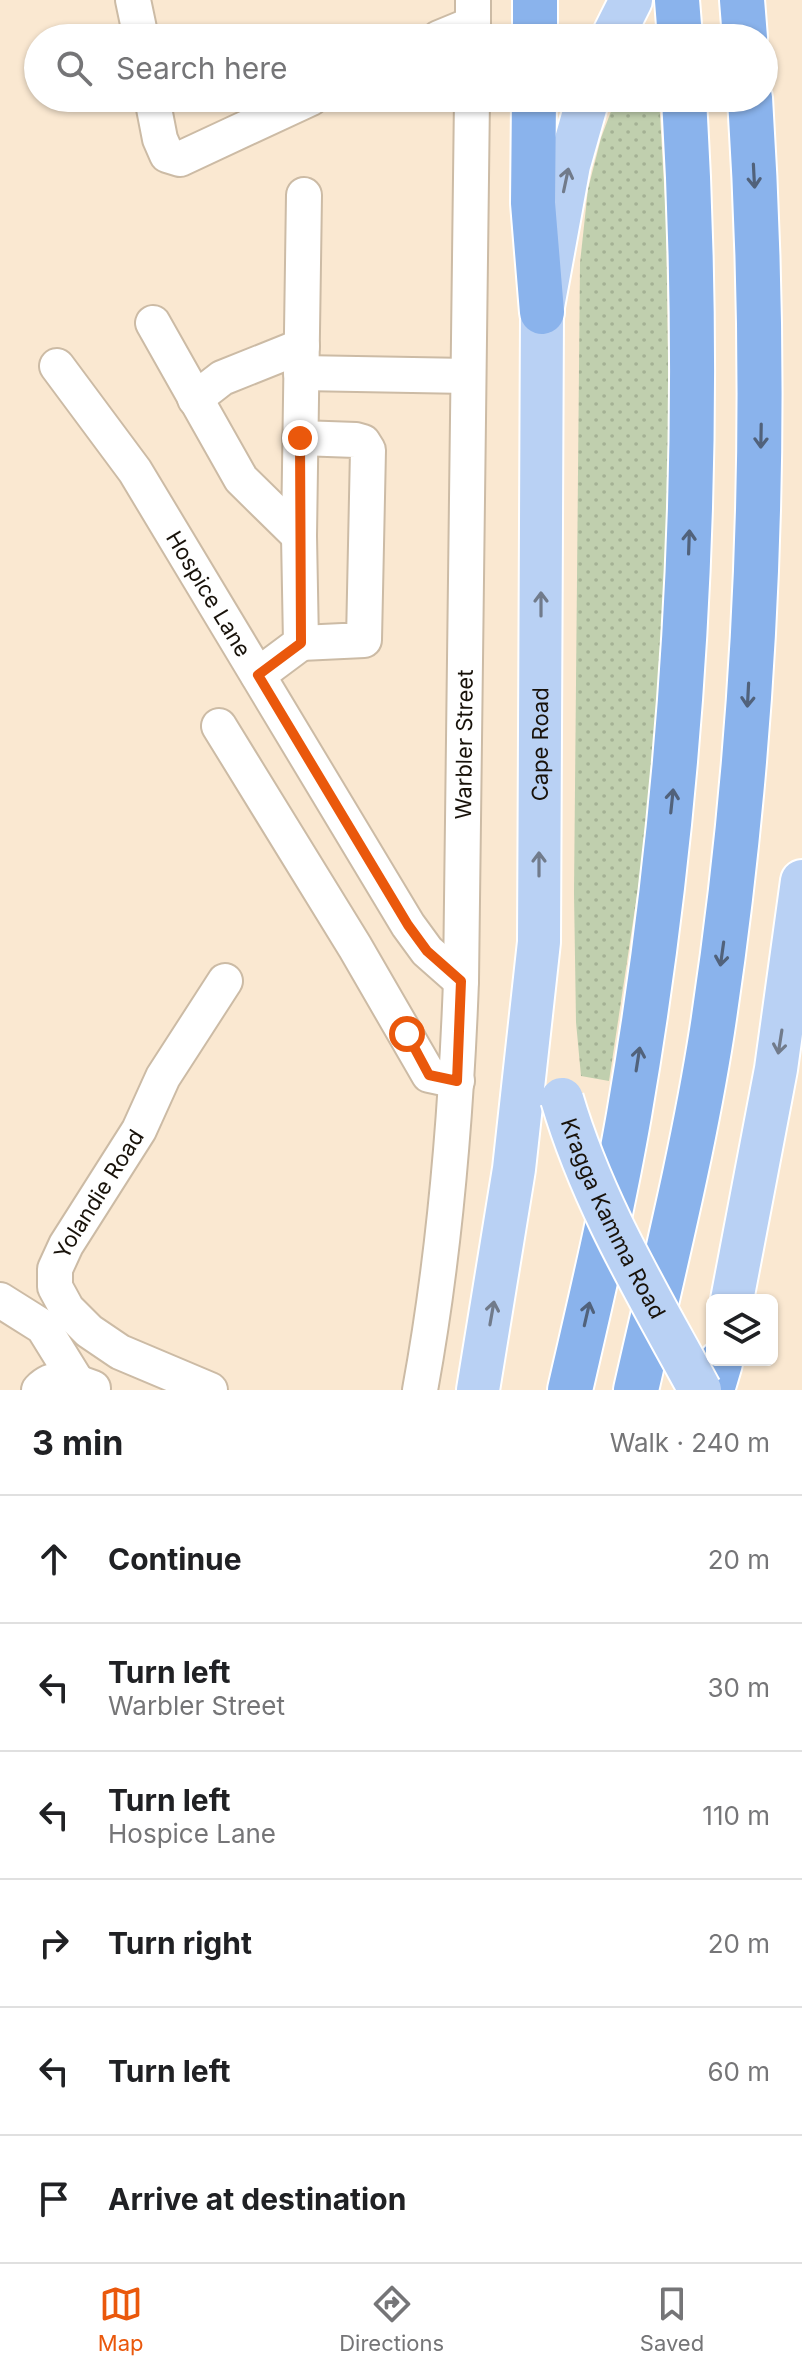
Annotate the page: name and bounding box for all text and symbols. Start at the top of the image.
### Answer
search box [24,24,778,112]
icon: search [52,46,96,90]
text: Search here [116,50,288,86]
one-way arrow [747,162,762,189]
one-way arrow [559,168,574,193]
route end [282,420,318,456]
one-way arrow [753,422,768,449]
street label: Hospice Lane [161,526,257,661]
one-way arrow [682,529,697,556]
one-way arrow [533,591,549,618]
street label: Warbler Street [450,669,478,819]
one-way arrow [741,681,756,708]
street label: Cape Road [527,687,553,801]
one-way arrow [664,788,679,815]
one-way arrow [532,851,547,878]
one-way arrow [714,941,729,966]
route start [389,1016,425,1052]
one-way arrow [772,1029,787,1054]
one-way arrow [632,1047,647,1072]
street label: Kragga Kamma Road [556,1115,671,1323]
street label: Yolandie Road [48,1125,149,1263]
map controls [706,1294,778,1366]
button: layers [706,1294,778,1366]
one-way arrow [485,1301,500,1326]
one-way arrow [581,1302,596,1327]
text: 3 min [32,1422,123,1463]
text: Walk · 240 m [610,1427,770,1458]
icon: ahead [32,1537,76,1581]
text: Continue [108,1541,242,1577]
text: 20 m [708,1544,770,1575]
text: Turn left [108,1654,230,1690]
icon: left [32,1665,76,1709]
text: 30 m [707,1672,770,1703]
text: Warbler Street [108,1690,285,1721]
text: Turn left [108,1782,230,1818]
icon: left [32,1793,76,1837]
text: 110 m [702,1800,770,1831]
text: Hospice Lane [108,1818,276,1849]
icon: right [32,1921,76,1965]
text: Turn right [108,1925,252,1961]
text: 20 m [708,1928,770,1959]
icon: left [32,2049,76,2093]
text: Turn left [108,2053,230,2089]
text: 60 m [707,2056,770,2087]
icon: arrive [32,2177,76,2221]
text: Arrive at destination [108,2181,406,2217]
tab: Map [98,2282,144,2356]
tab: Directions [339,2282,444,2356]
tab: Saved [640,2282,704,2356]

